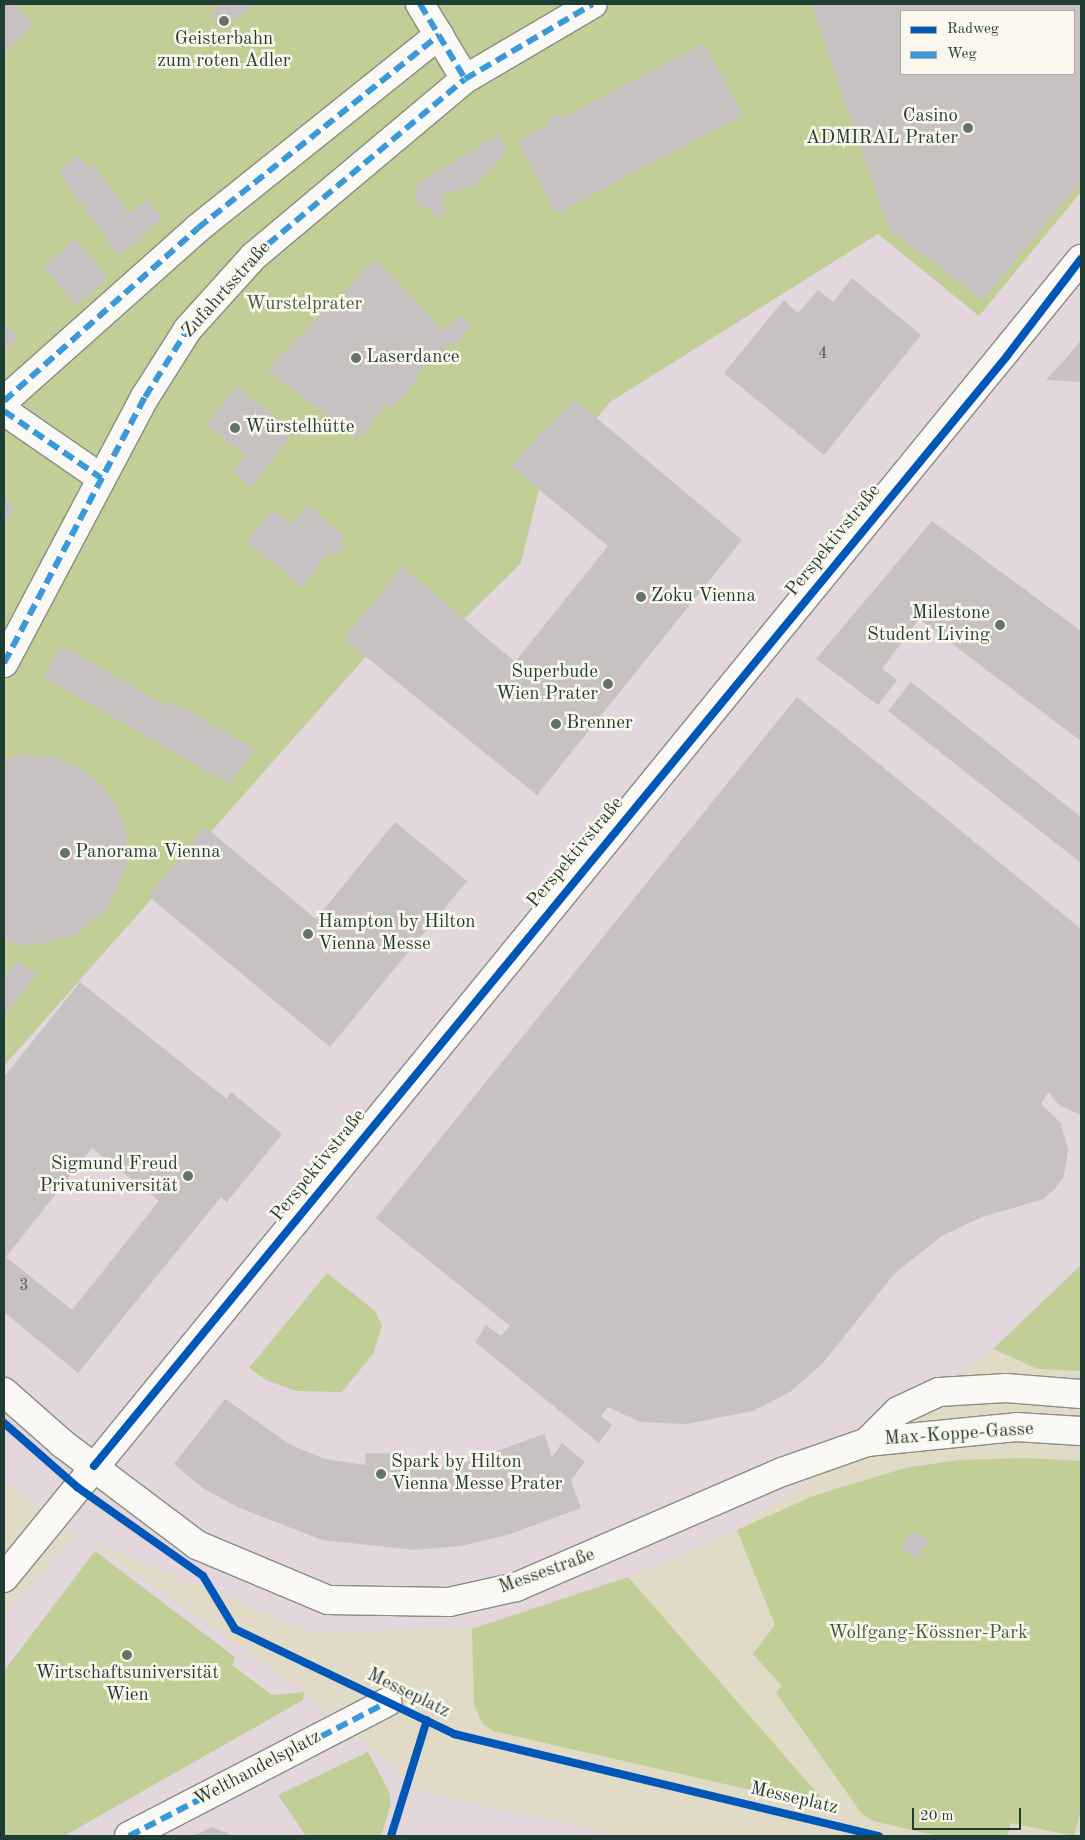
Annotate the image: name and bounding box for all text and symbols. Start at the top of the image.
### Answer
legend [900,10,1075,75]
marker: Geisterbahn zum roten Adler [218,15,230,27]
text: Radweg [947,22,999,37]
place label: Geisterbahn zum roten Adler [157,29,291,73]
text: Weg [947,47,977,62]
place label: Casino ADMIRAL Prater [806,106,958,150]
marker: Casino ADMIRAL Prater [962,122,974,134]
street label: Zufahrtsstraße [178,237,276,343]
park label: Wurstelprater [246,294,362,316]
house number: 4 [818,344,828,364]
place label: Laserdance [366,347,459,369]
marker: Laserdance [350,352,362,364]
place label: Würstelhütte [245,417,355,439]
marker: Würstelhütte [229,422,241,434]
street label: Perspektivstraße [782,480,886,602]
place label: Zoku Vienna [651,586,756,608]
marker: Zoku Vienna [635,591,647,603]
place label: Milestone Student Living [867,603,990,647]
marker: Milestone Student Living [994,619,1006,631]
place label: Superbude Wien Prater [496,662,598,706]
marker: Superbude Wien Prater [602,678,614,690]
place label: Brenner [566,713,633,735]
marker: Brenner [550,718,562,730]
street label: Perspektivstraße [523,793,629,913]
place label: Panorama Vienna [75,842,221,864]
marker: Panorama Vienna [59,847,71,859]
place label: Hampton by Hilton Vienna Messe [318,912,476,956]
marker: Hampton by Hilton Vienna Messe [302,928,314,940]
street label: Perspektivstraße [267,1105,371,1227]
place label: Sigmund Freud Privatuniversität [39,1154,178,1198]
marker: Sigmund Freud Privatuniversität [182,1170,194,1182]
house number: 3 [19,1276,29,1296]
street label: Max-Koppe-Gasse [884,1418,1034,1452]
place label: Spark by Hilton Vienna Messe Prater [391,1452,562,1496]
marker: Spark by Hilton Vienna Messe Prater [375,1468,387,1480]
street label: Messestraße [496,1544,598,1600]
park label: Wolfgang-Kössner-Park [828,1623,1028,1645]
marker: Wirtschaftsuniversität Wien [121,1649,133,1661]
place label: Wirtschaftsuniversität Wien [35,1663,219,1707]
street label: Messeplatz [363,1664,453,1724]
street label: Welthandelsplatz [191,1726,325,1812]
street label: Messeplatz [748,1778,840,1820]
scale bar [915,1798,1024,1830]
text: 20 m [920,1809,954,1824]

